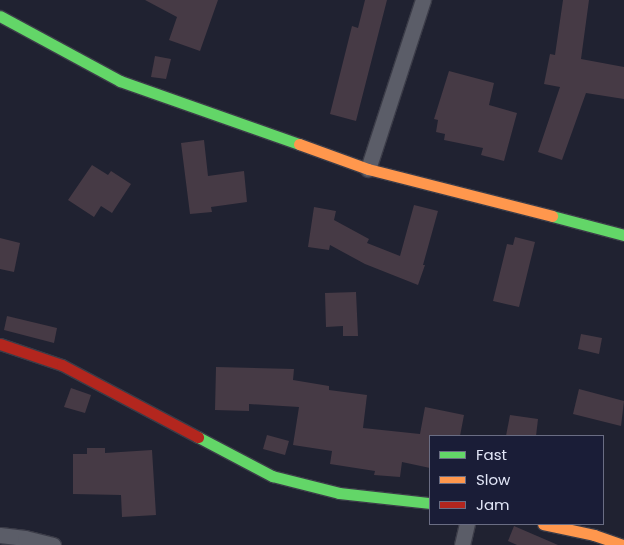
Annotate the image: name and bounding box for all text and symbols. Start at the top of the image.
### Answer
legend [429,435,604,525]
text: Fast [476,444,507,465]
text: Slow [476,469,510,490]
text: Jam [476,494,510,515]

